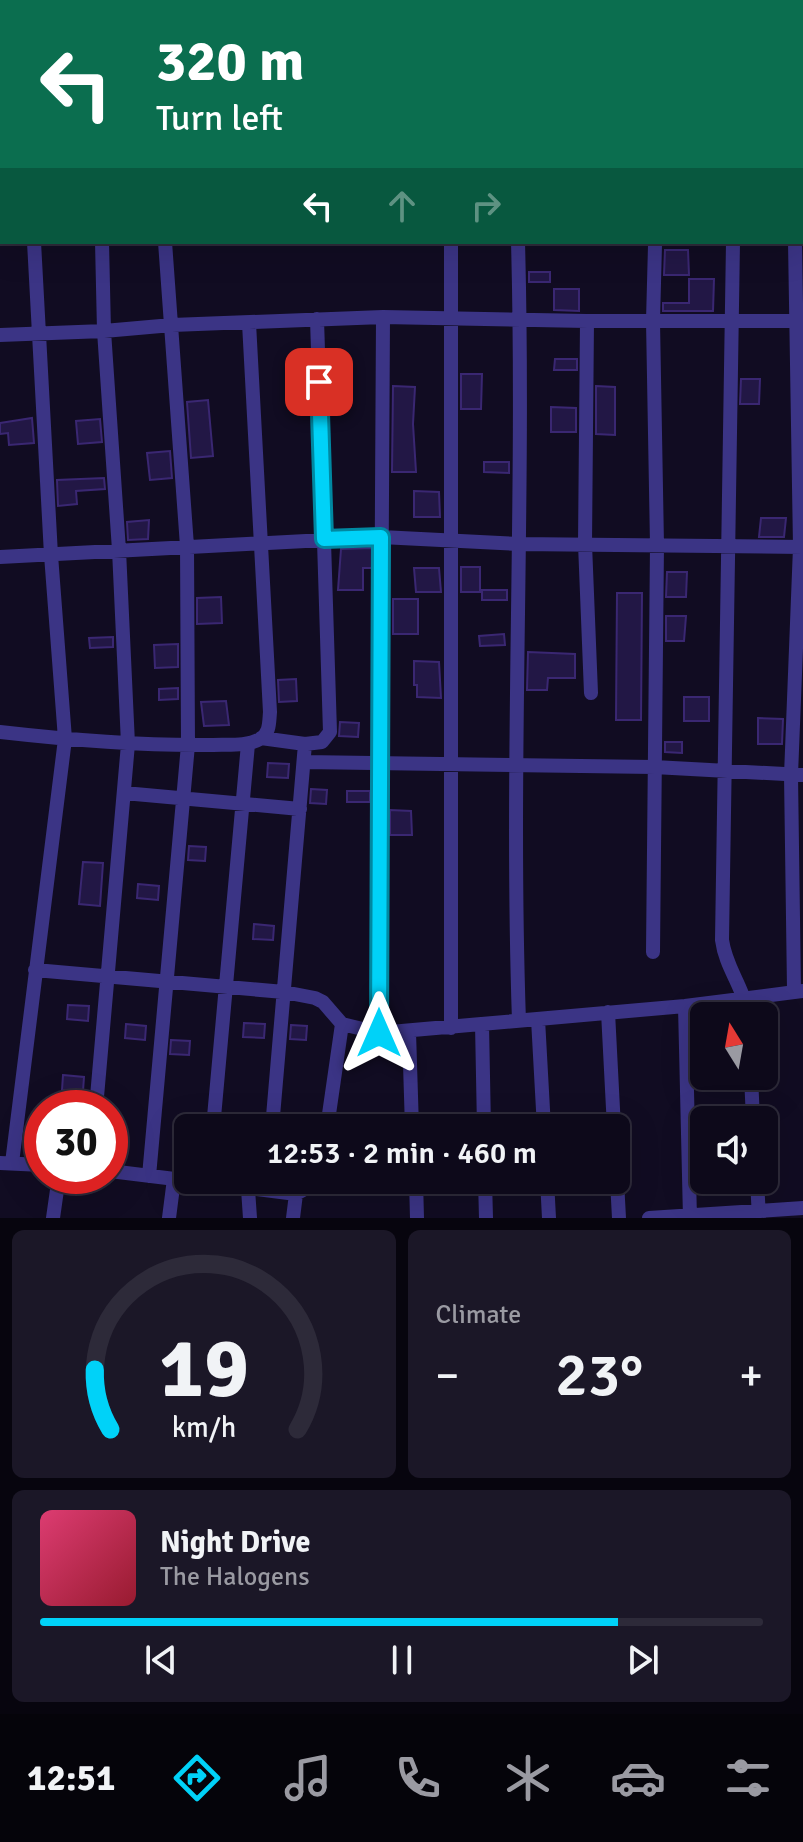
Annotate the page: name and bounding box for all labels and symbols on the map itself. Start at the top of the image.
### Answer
pin [285,348,353,416]
position arrow [337,991,421,1075]
north arrow [690,1002,778,1090]
speed limit sign: 30 [24,1090,128,1194]

